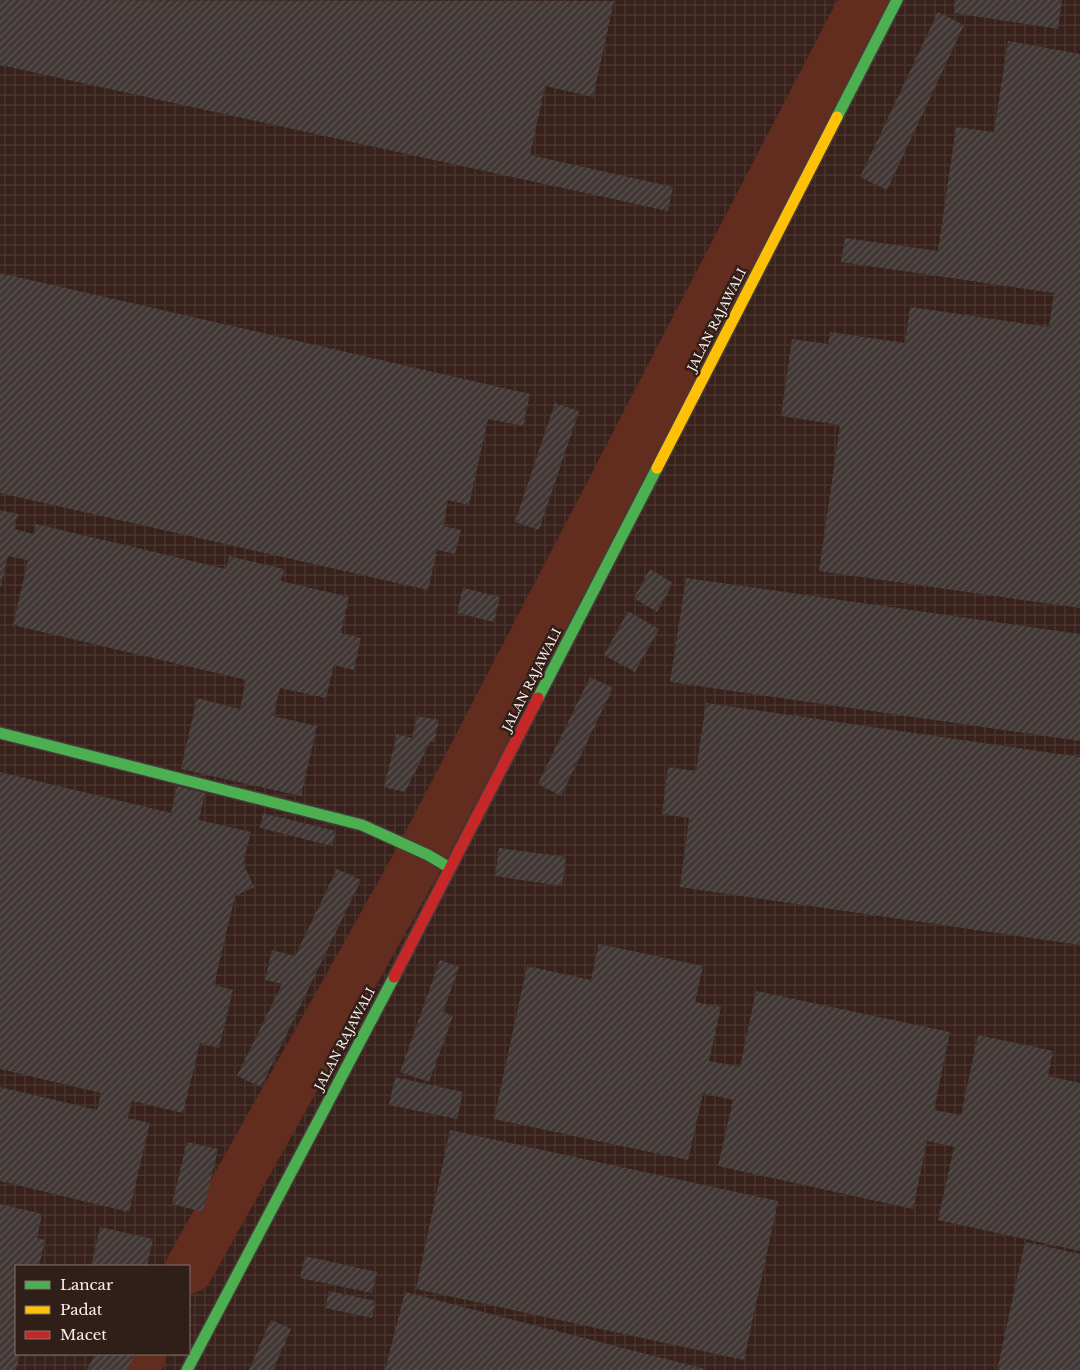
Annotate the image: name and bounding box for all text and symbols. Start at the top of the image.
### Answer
street label: JALAN RAJAWALI [683,266,749,376]
street label: JALAN RAJAWALI [498,626,564,736]
street label: JALAN RAJAWALI [310,985,378,1094]
legend [15,1265,190,1355]
text: Lancar [60,1275,114,1294]
text: Padat [60,1300,103,1319]
text: Macet [60,1325,107,1344]

